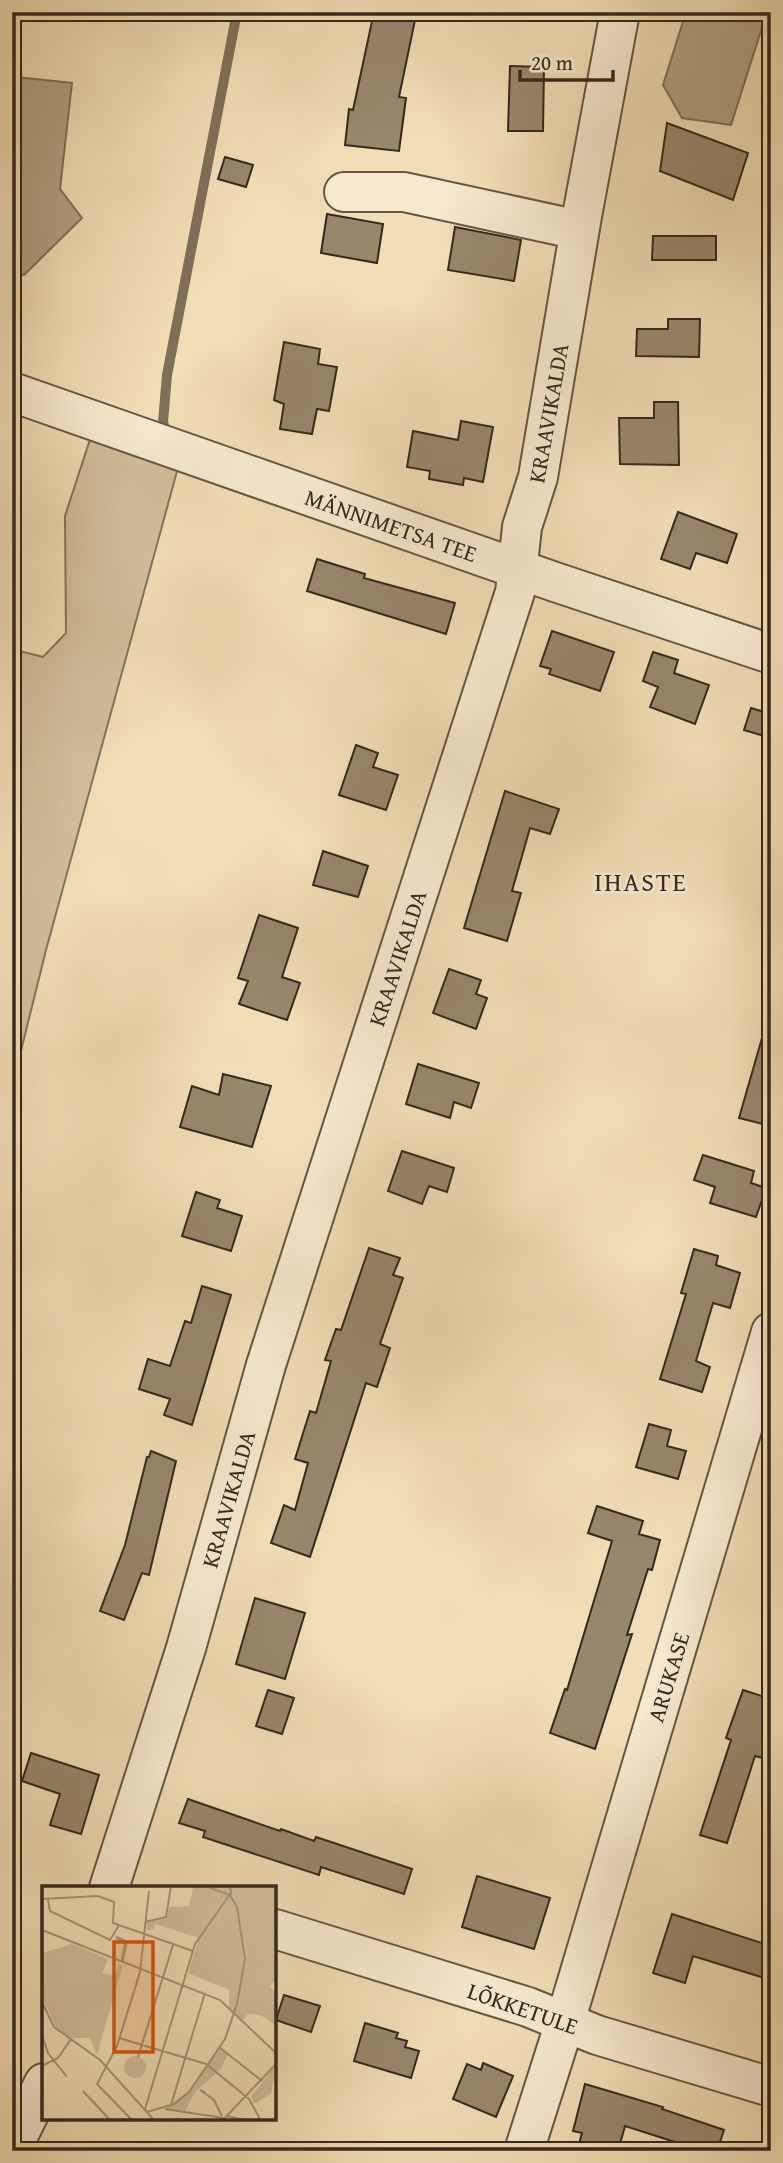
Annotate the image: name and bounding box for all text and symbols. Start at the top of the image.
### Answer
scale bar [520,38,613,82]
text: 20 m [531,47,573,78]
street label: KRAAVIKALDA [519,341,577,485]
street label: MÄNNIMETSA TEE [301,480,481,570]
district label: IHASTE [594,862,688,901]
street label: KRAAVIKALDA [360,886,435,1030]
street label: KRAAVIKALDA [193,1427,263,1571]
street label: ARUKASE [639,1628,697,1726]
inset map [42,1886,276,2121]
street label: LÕKKETULE [463,1974,583,2042]

